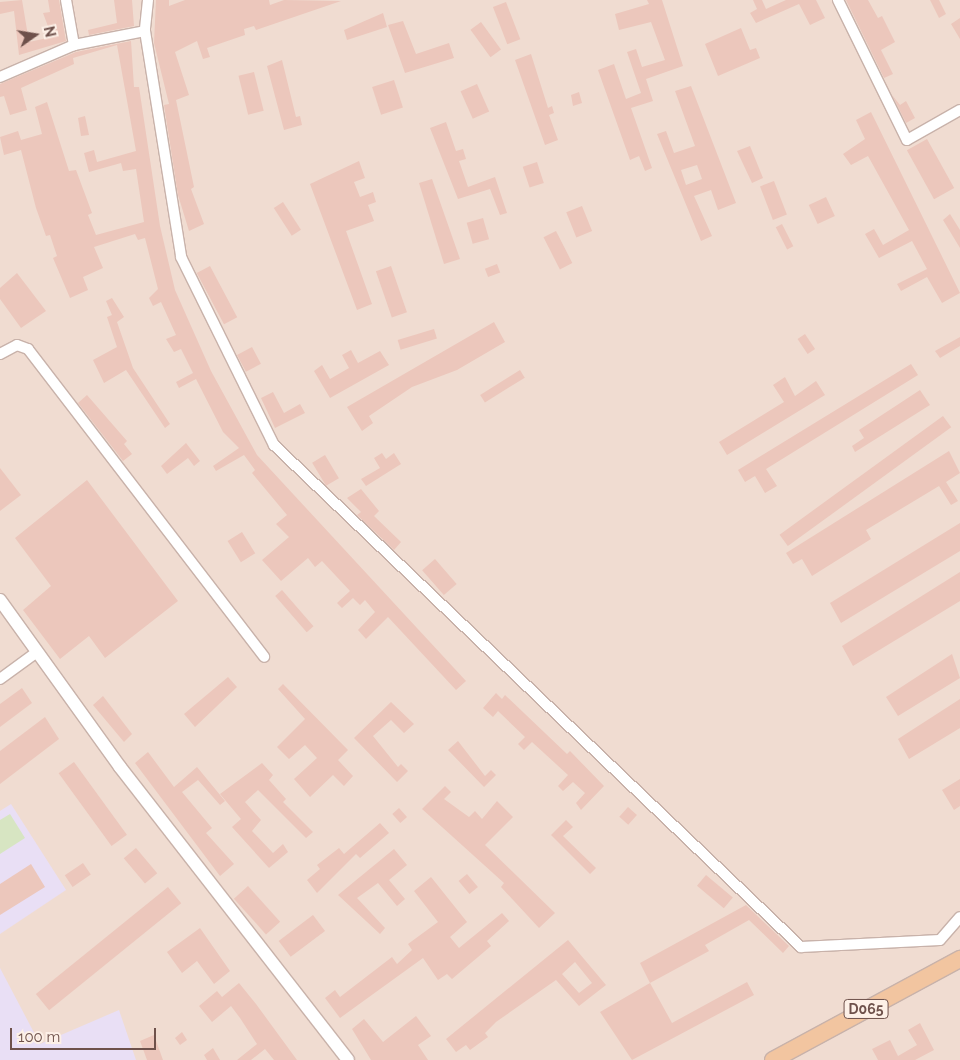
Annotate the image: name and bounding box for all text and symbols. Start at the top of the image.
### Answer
north arrow [10,10,60,60]
text: N [41,25,59,39]
road number: D065 [844,998,888,1021]
scale bar [12,1018,159,1050]
text: 100 m [18,1028,60,1046]

